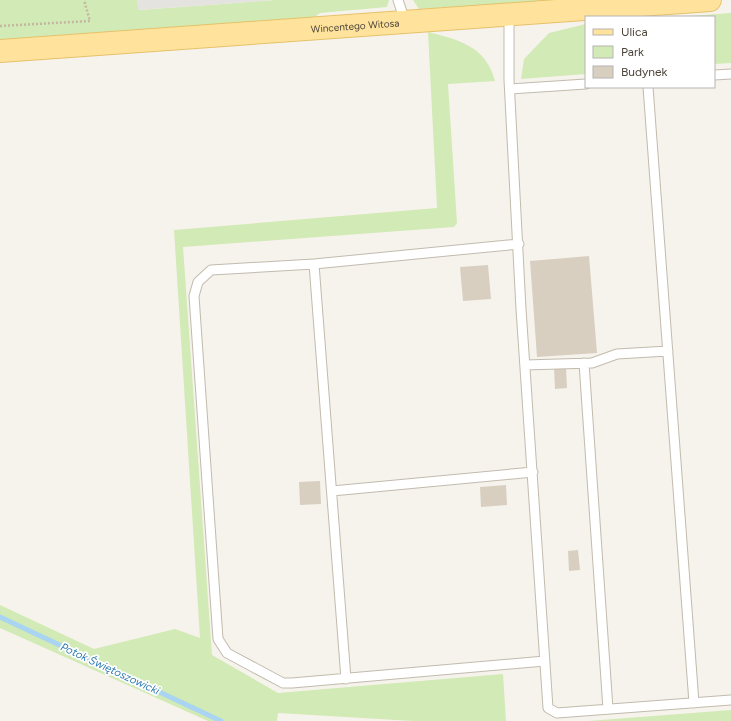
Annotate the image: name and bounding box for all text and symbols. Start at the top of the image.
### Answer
street label: Wincentego Witosa [310,16,400,35]
legend [585,16,715,88]
text: Ulica [621,25,648,39]
text: Park [621,45,644,59]
text: Budynek [621,65,668,79]
water label: Potok Świętoszowicki [58,639,162,698]

